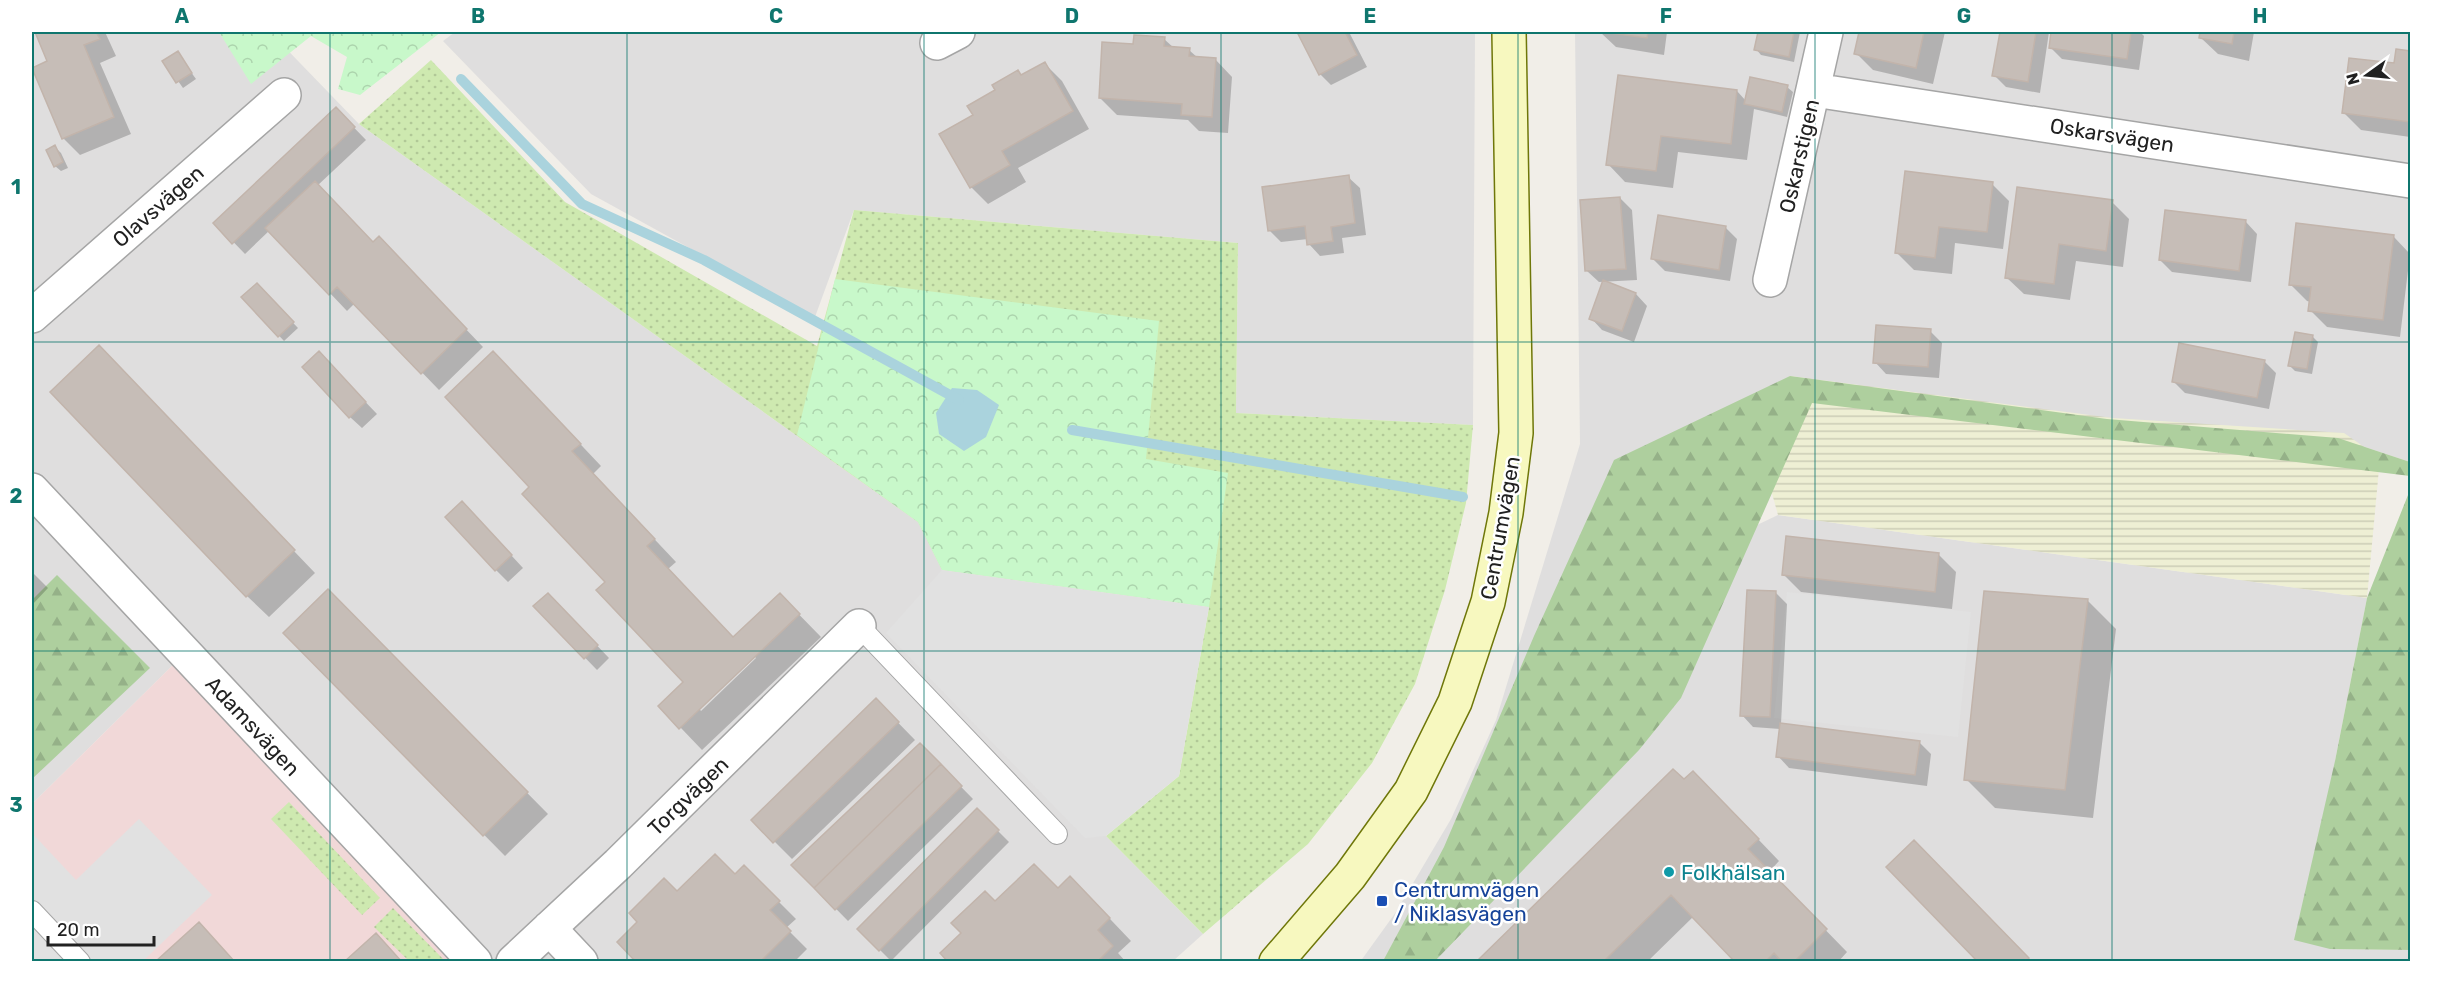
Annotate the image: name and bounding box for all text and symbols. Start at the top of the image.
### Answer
text: A [175,4,190,28]
text: B [471,4,485,28]
text: C [769,4,783,28]
text: D [1065,4,1079,28]
text: E [1364,4,1376,28]
text: F [1660,4,1672,28]
text: G [1957,4,1971,28]
text: H [2253,4,2267,28]
north arrow [2337,45,2397,105]
text: N [2342,71,2364,87]
street label: Oskarstigen [1774,97,1824,215]
street label: Oskarsvägen [2048,113,2176,157]
street label: Olavsvägen [107,160,209,252]
text: 1 [11,175,21,199]
street label: Centrumvägen [1475,454,1525,602]
text: 2 [10,484,23,508]
street label: Adamsvägen [201,671,305,781]
street label: Torgvägen [643,751,733,841]
text: 3 [9,793,23,817]
place label: Folkhälsan [1681,860,1786,885]
marker: Folkhälsan [1662,865,1676,879]
place label: Centrumvägen / Niklasvägen [1394,877,1539,926]
marker: Centrumvägen / Niklasvägen [1375,894,1389,908]
scale bar [48,909,154,947]
text: 20 m [57,919,99,941]

